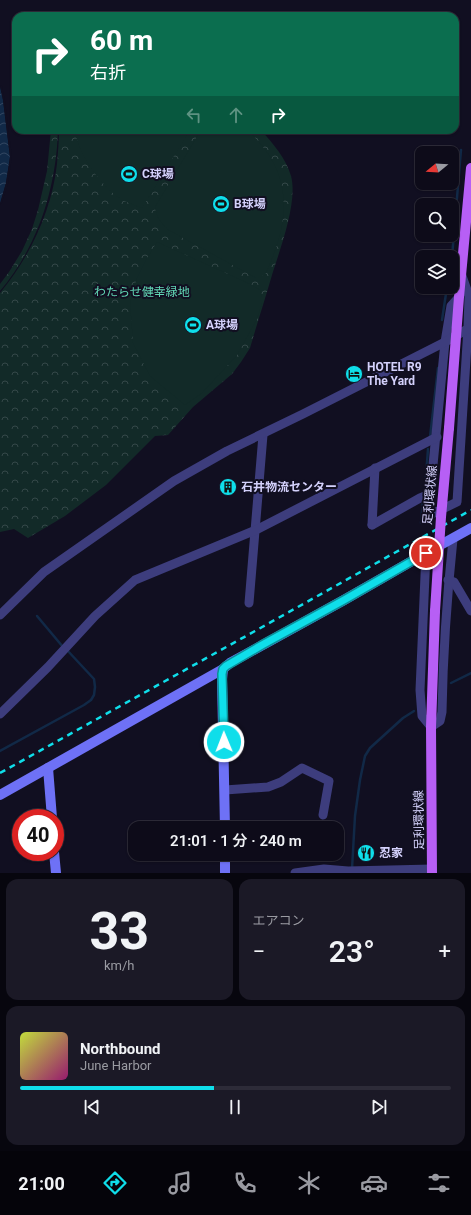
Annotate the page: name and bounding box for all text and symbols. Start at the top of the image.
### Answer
text: 60 m [90,24,153,57]
icon: right [24,28,76,80]
text: 右折 [90,62,126,83]
icon: left [183,104,205,126]
icon: ahead [225,104,247,126]
icon: right [267,104,289,126]
north arrow [415,146,459,190]
map controls [415,146,459,294]
sports icon: C球場 [119,164,139,184]
place label: C球場 [142,167,174,181]
sports icon: B球場 [211,194,231,214]
place label: B球場 [234,197,266,211]
button: search [415,198,459,242]
button: layers [415,250,459,294]
park label: わたらせ健幸緑地 [94,285,190,299]
sports icon: A球場 [183,315,203,335]
place label: A球場 [206,318,238,332]
place label: HOTEL R9 The Yard [367,360,422,388]
hotel icon: HOTEL R9 The Yard [344,364,364,384]
street label: 足利環状線 [420,464,440,526]
building icon: 石井物流センター [218,477,238,497]
place label: 石井物流センター [241,480,337,494]
pin [409,536,443,570]
icon: arrive [415,542,437,564]
position arrow [203,721,245,763]
street label: 足利環状線 [411,790,427,850]
speed limit sign: 40 [12,809,64,861]
text: 21:01 · 1 分 · 240 m [170,832,302,850]
restaurant icon: 忍家 [356,843,376,863]
place label: 忍家 [379,846,403,860]
text: 33 [89,901,149,962]
text: エアコン [253,913,305,928]
text: 23° [329,934,375,969]
text: − [253,939,265,964]
text: + [439,939,451,964]
text: km/h [104,958,135,973]
text: Northbound [80,1040,161,1058]
text: June Harbor [80,1058,152,1073]
icon: previous [81,1096,103,1118]
icon: pause [224,1096,246,1118]
icon: next [368,1096,390,1118]
icon: directions [101,1169,129,1197]
icon: music [166,1169,194,1197]
icon: phone [231,1169,259,1197]
icon: climate [295,1169,323,1197]
icon: car [360,1169,388,1197]
icon: filters [425,1169,453,1197]
text: 21:00 [18,1173,65,1194]

